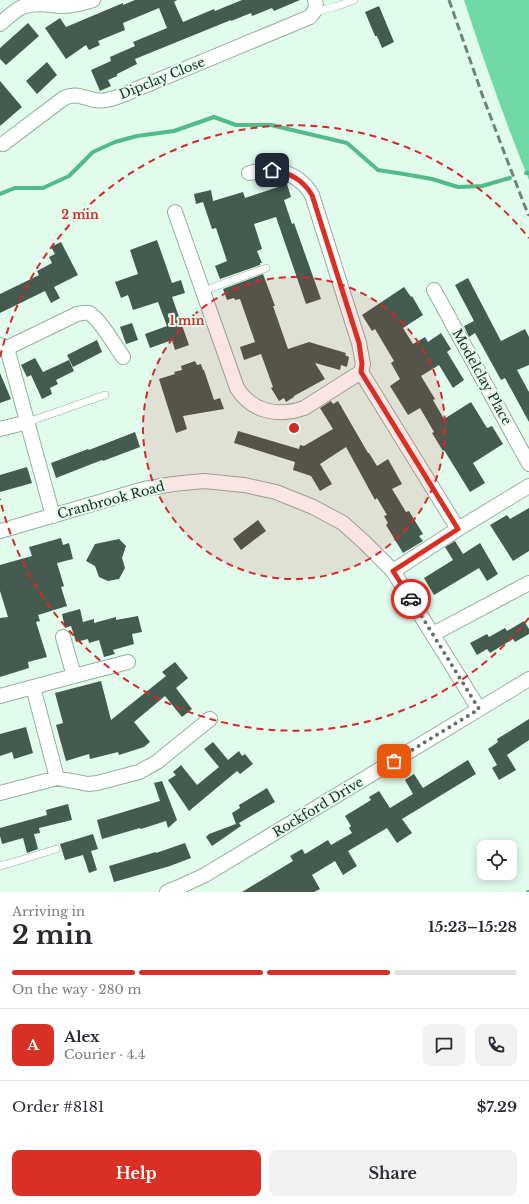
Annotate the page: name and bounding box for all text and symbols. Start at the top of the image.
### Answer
street label: Dipclay Close [117,53,207,103]
pin [255,153,289,187]
icon: home [261,159,283,181]
text: 2 min [61,207,99,222]
text: 1 min [170,313,205,328]
street label: Modelclay Place [449,326,515,428]
centre of rings [287,421,301,435]
street label: Cranbrook Road [55,477,167,523]
courier [391,579,431,619]
icon: car [400,588,422,610]
pin [377,744,411,778]
icon: bag [383,750,405,772]
street label: Rockford Drive [269,773,367,841]
map controls [477,840,517,880]
button: locate [477,840,517,880]
text: Arriving in [12,903,85,920]
text: 15:23–15:28 [428,917,517,936]
text: 2 min [12,919,93,951]
text: On the way · 280 m [12,981,141,998]
button: chat [423,1024,465,1066]
button: phone [475,1024,517,1066]
text: Alex [64,1027,100,1046]
text: A [27,1035,39,1054]
text: Courier · 4.4 [64,1046,145,1063]
text: Order #8181 [12,1097,105,1116]
text: $7.29 [477,1097,517,1116]
button: Help [12,1150,261,1196]
button: Share [269,1150,517,1196]

